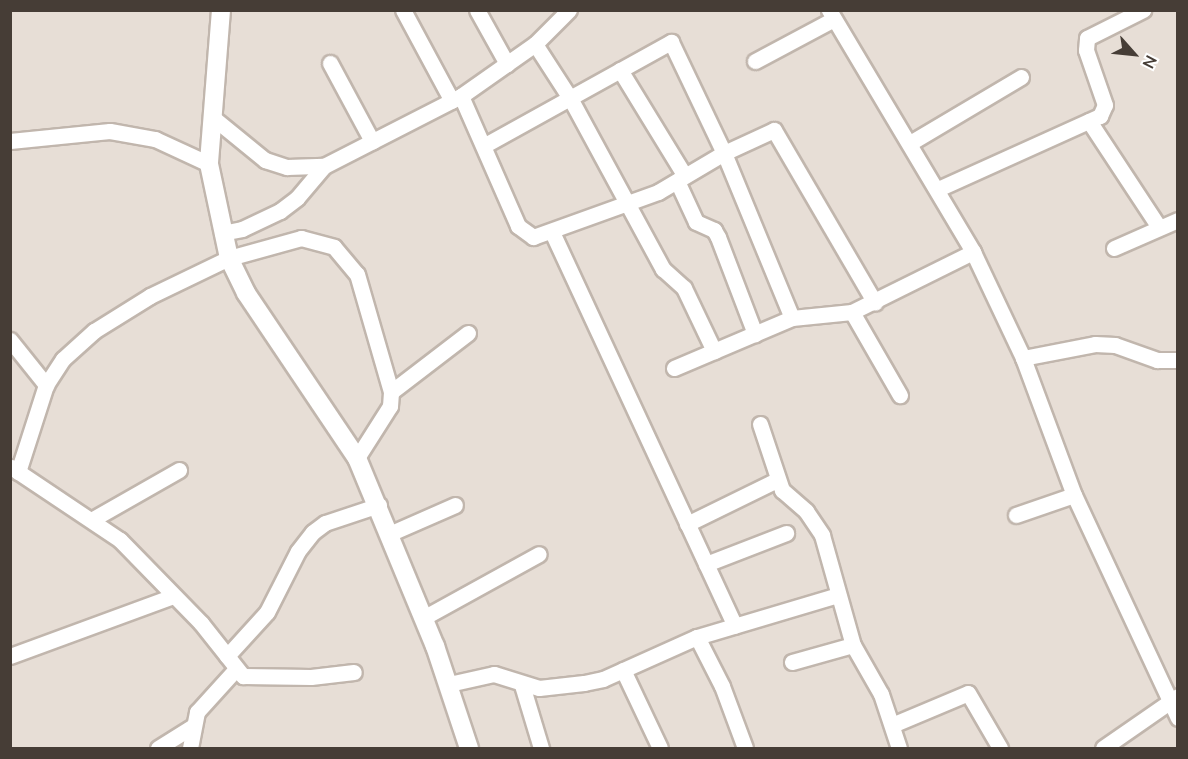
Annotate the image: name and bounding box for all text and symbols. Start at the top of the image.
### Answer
north arrow [1104,24,1164,84]
text: N [1138,52,1162,72]

